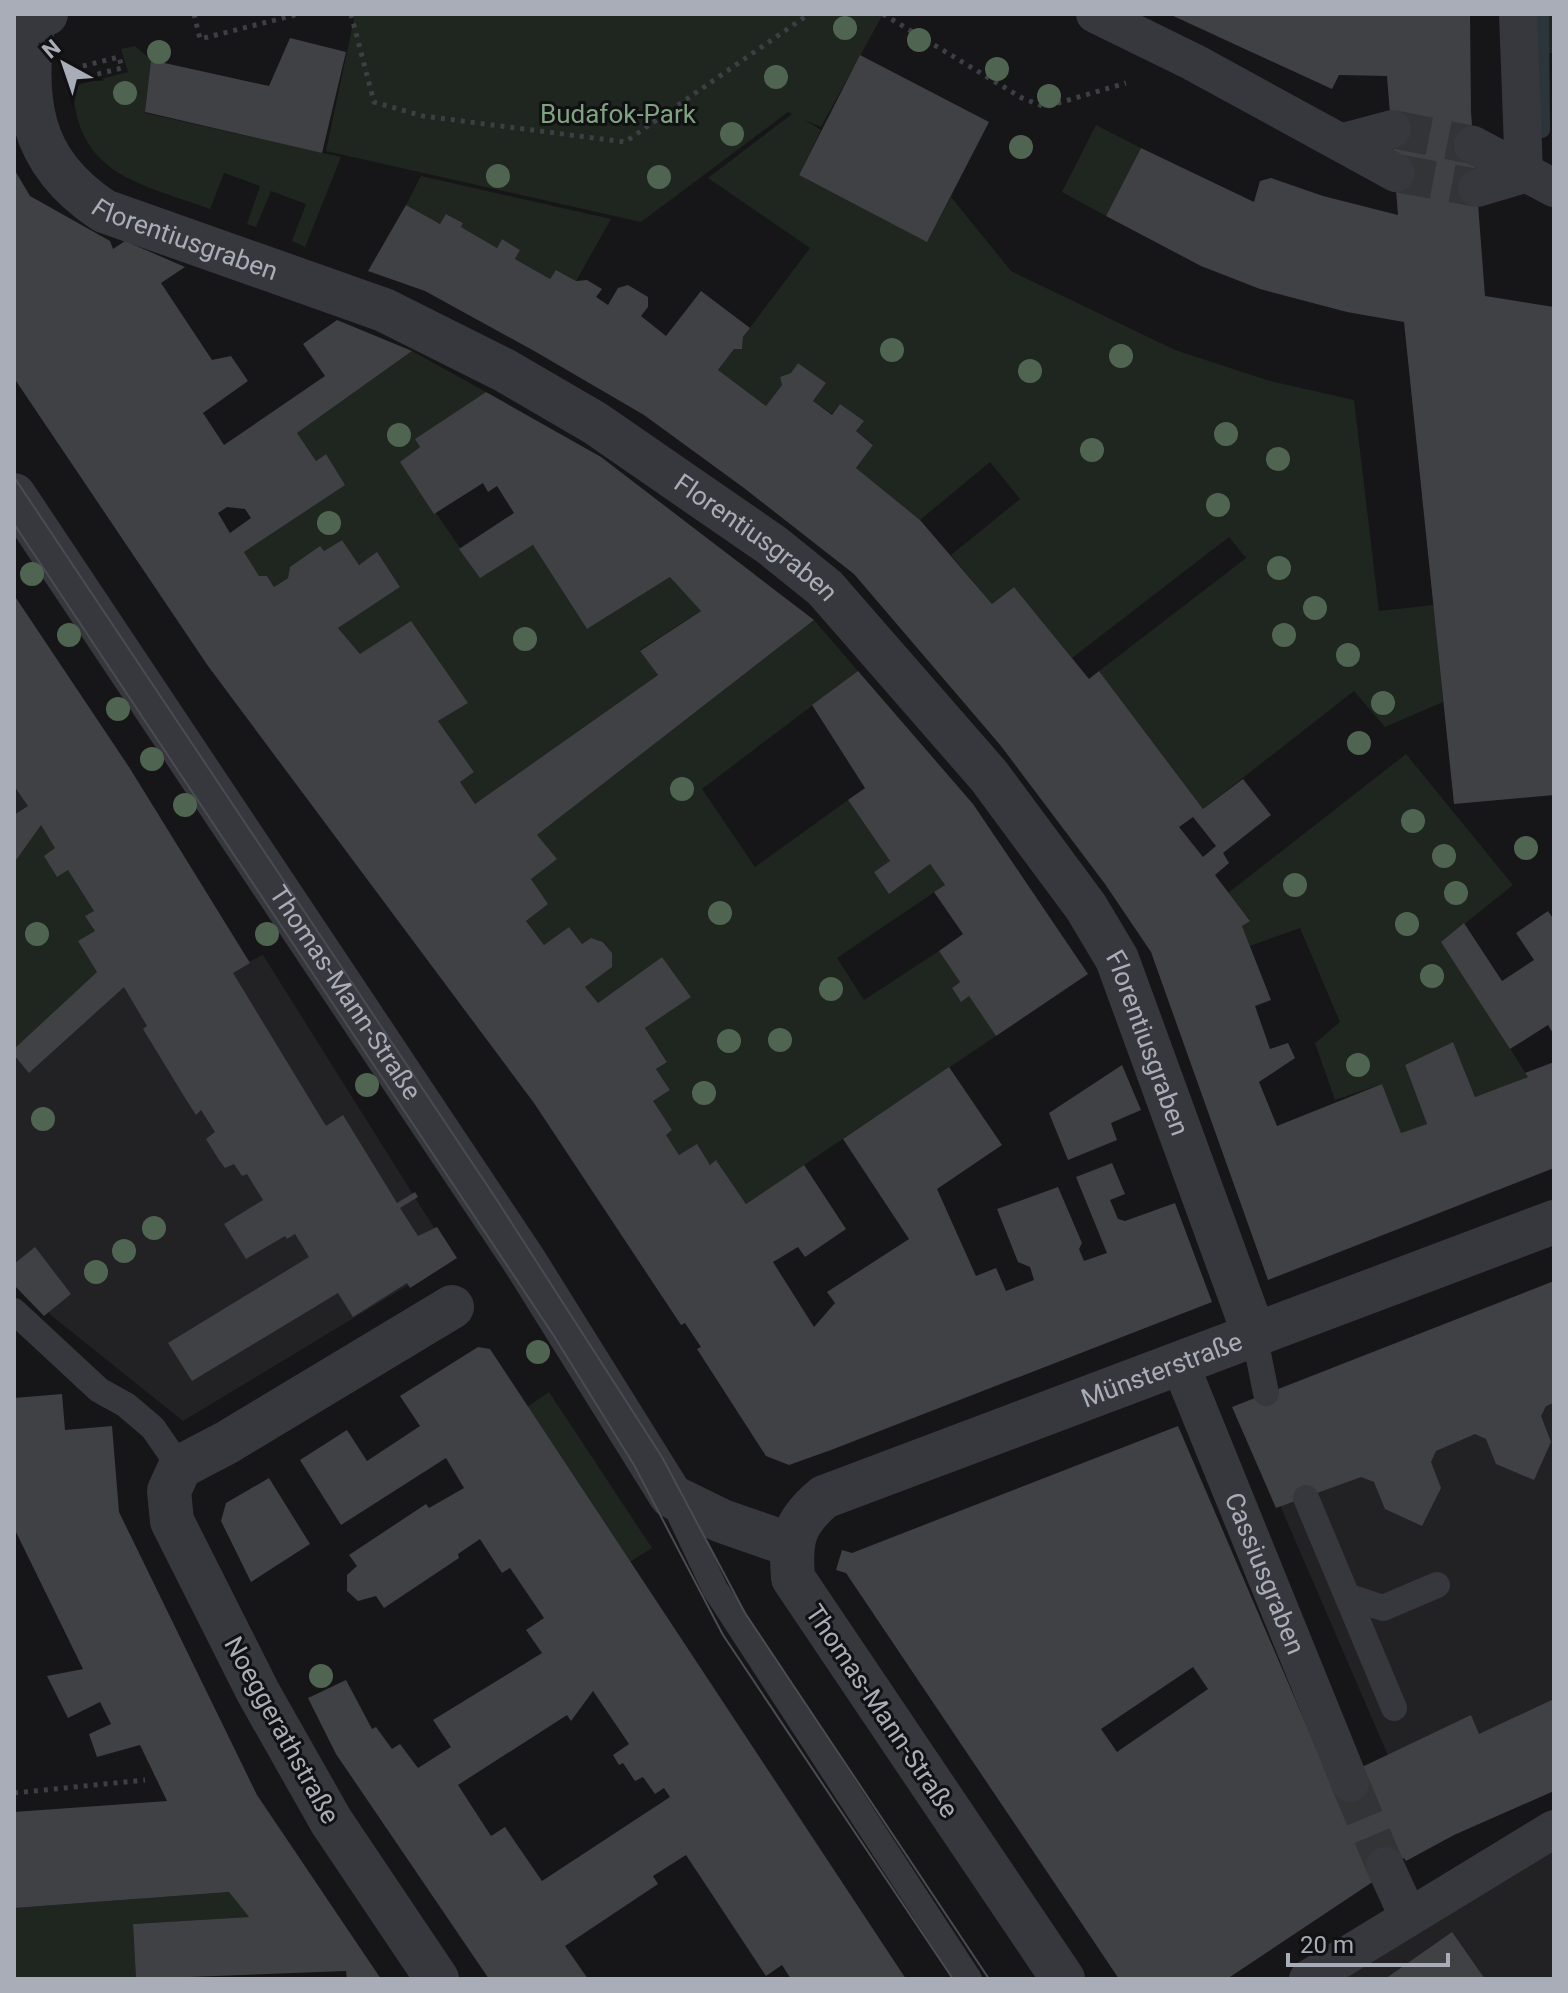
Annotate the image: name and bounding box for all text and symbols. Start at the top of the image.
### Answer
north arrow [24,24,104,104]
text: N [37,34,65,64]
park label: Budafok-Park [540,99,697,129]
street label: Florentiusgraben [86,192,282,286]
street label: Florentiusgraben [669,468,844,607]
street label: Thomas-Mann-Straße [264,880,428,1105]
street label: Florentiusgraben [1100,944,1195,1140]
street label: Münsterstraße [1077,1326,1246,1414]
street label: Cassiusgraben [1219,1488,1311,1659]
street label: Thomas-Mann-Straße [799,1599,965,1823]
street label: Noeggerathstraße [218,1631,346,1829]
scale bar [1288,1917,1448,1967]
text: 20 m [1300,1931,1354,1959]

